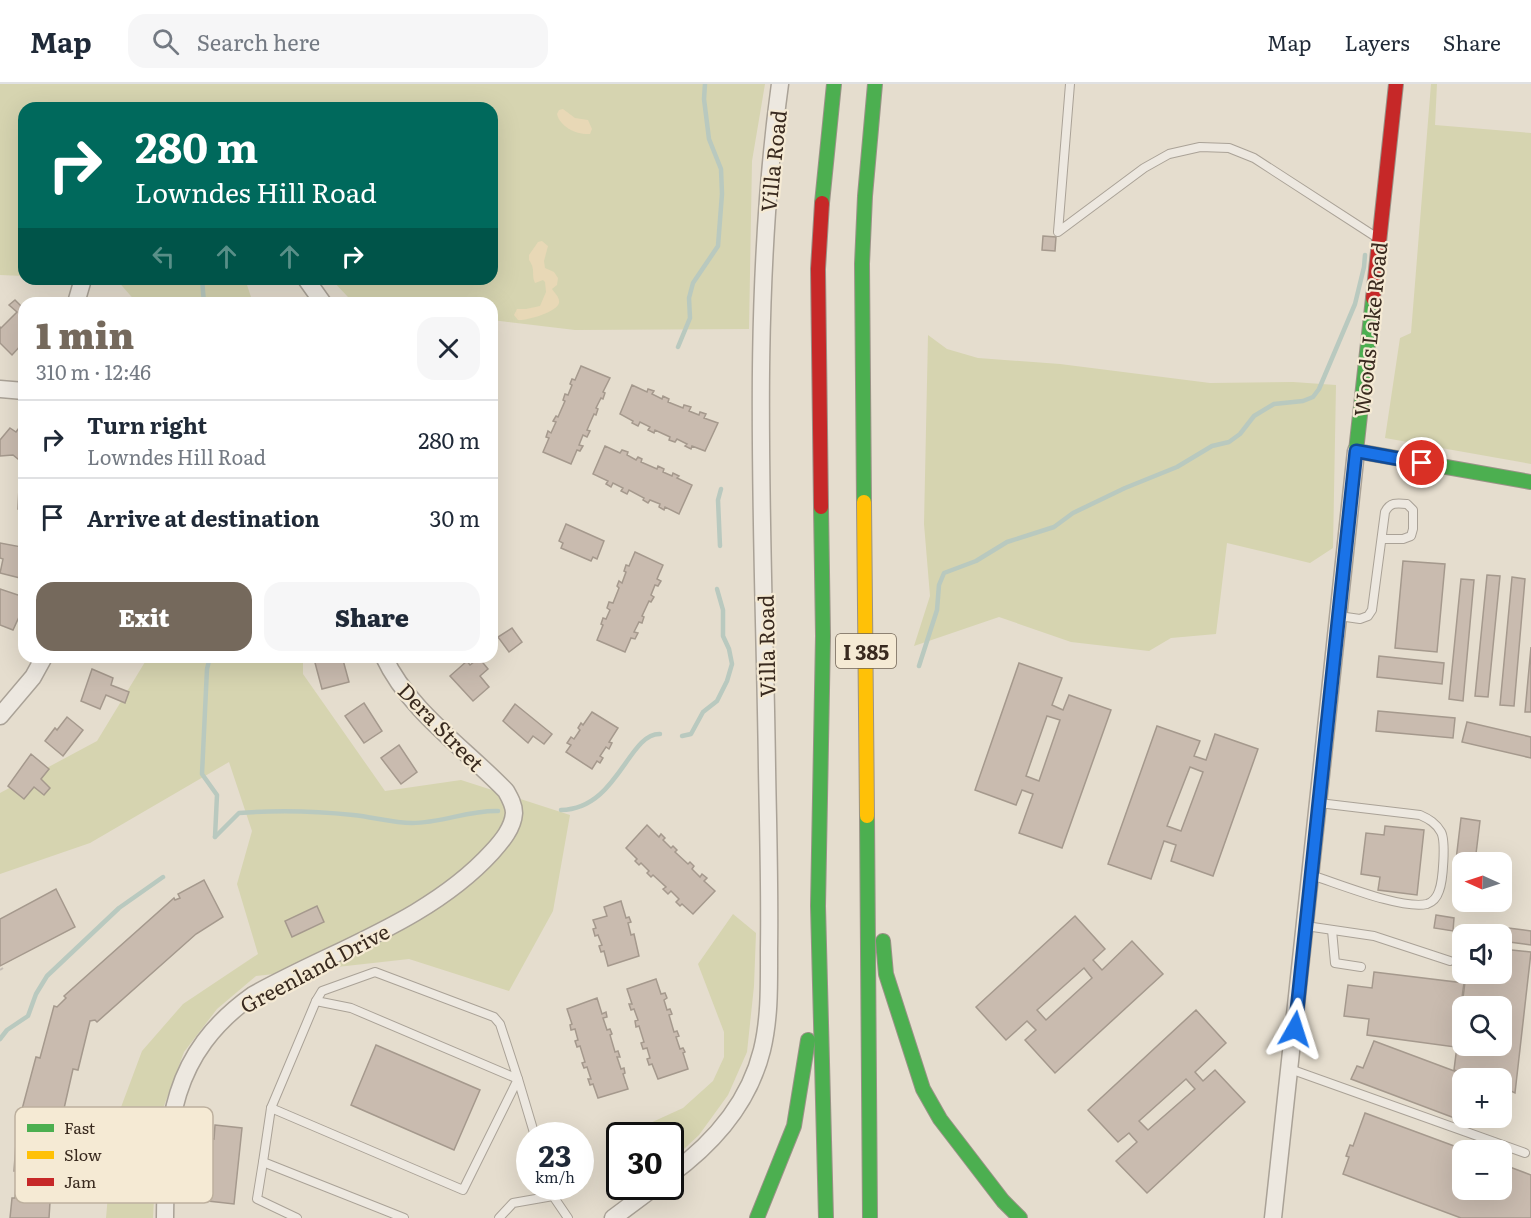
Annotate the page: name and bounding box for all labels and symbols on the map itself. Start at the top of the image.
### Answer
street label: Villa Road [751,108,793,214]
street label: Woods Lake Road [1344,240,1394,418]
pin [1396,437,1447,488]
street label: Villa Road [749,594,781,698]
road number: I 385 [836,634,896,668]
street label: Dera Street [392,675,493,778]
north arrow [1452,852,1512,912]
street label: Greenland Drive [234,915,394,1019]
position arrow [1263,997,1327,1061]
legend [15,1107,213,1203]
text: Fast [64,1115,96,1139]
speed limit sign: 30 [606,1122,684,1200]
text: Slow [64,1142,102,1166]
text: Jam [64,1169,97,1193]

